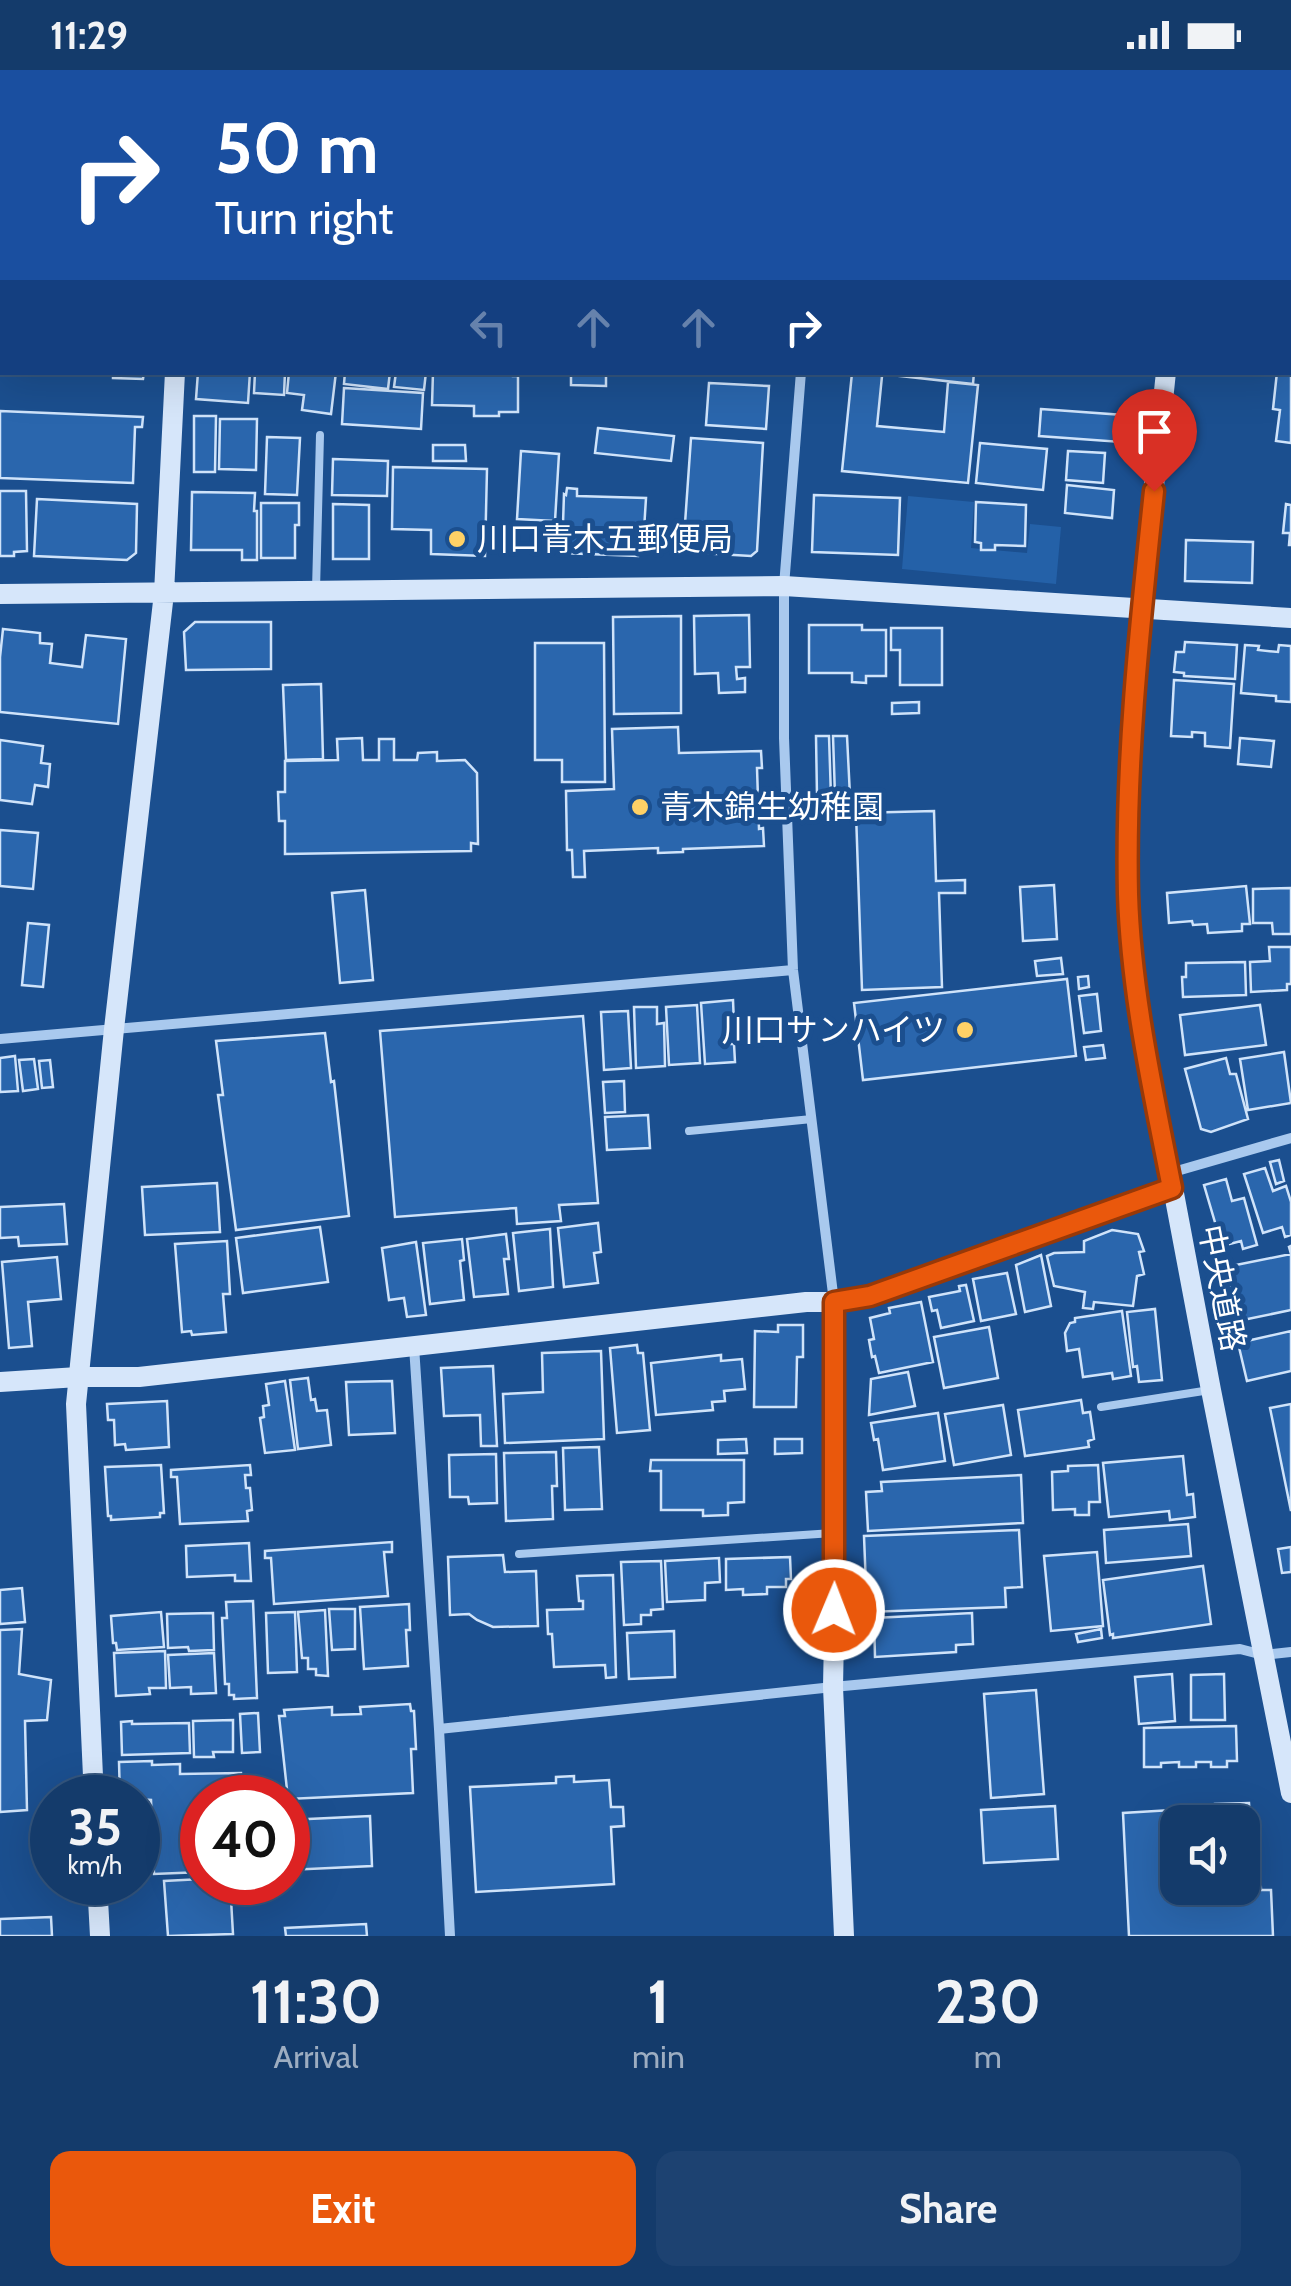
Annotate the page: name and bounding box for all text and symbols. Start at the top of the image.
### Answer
text: 11:29 [50,12,128,59]
text: 50 m [215,105,379,191]
icon: right [50,110,180,240]
text: Turn right [215,191,394,245]
icon: left [461,300,516,355]
icon: ahead [566,300,621,355]
icon: ahead [671,300,726,355]
icon: right [776,300,831,355]
pin [1112,389,1197,492]
icon: arrive [1127,404,1182,459]
place label: 川口青木五郵便局 [477,519,733,558]
marker: 川口青木五郵便局 [446,528,468,550]
place label: 青木錦生幼稚園 [660,787,884,826]
marker: 青木錦生幼稚園 [629,796,651,818]
place label: 川口サンハイツ [722,1010,945,1049]
marker: 川口サンハイツ [954,1019,976,1041]
street label: 中央道路 [1191,1221,1254,1354]
position arrow [782,1558,886,1662]
speed limit sign: 40 [180,1775,310,1905]
text: 35 [68,1797,122,1858]
map controls [1160,1805,1260,1905]
button: sound [1160,1805,1260,1905]
text: km/h [68,1850,122,1880]
text: 11:30 [250,1965,382,2038]
text: 1 [647,1965,669,2038]
text: 230 [935,1965,1041,2038]
text: Arrival [273,2037,359,2076]
text: min [632,2037,685,2076]
text: m [974,2037,1002,2076]
button: Exit [50,2151,636,2266]
button: Share [656,2151,1241,2266]

